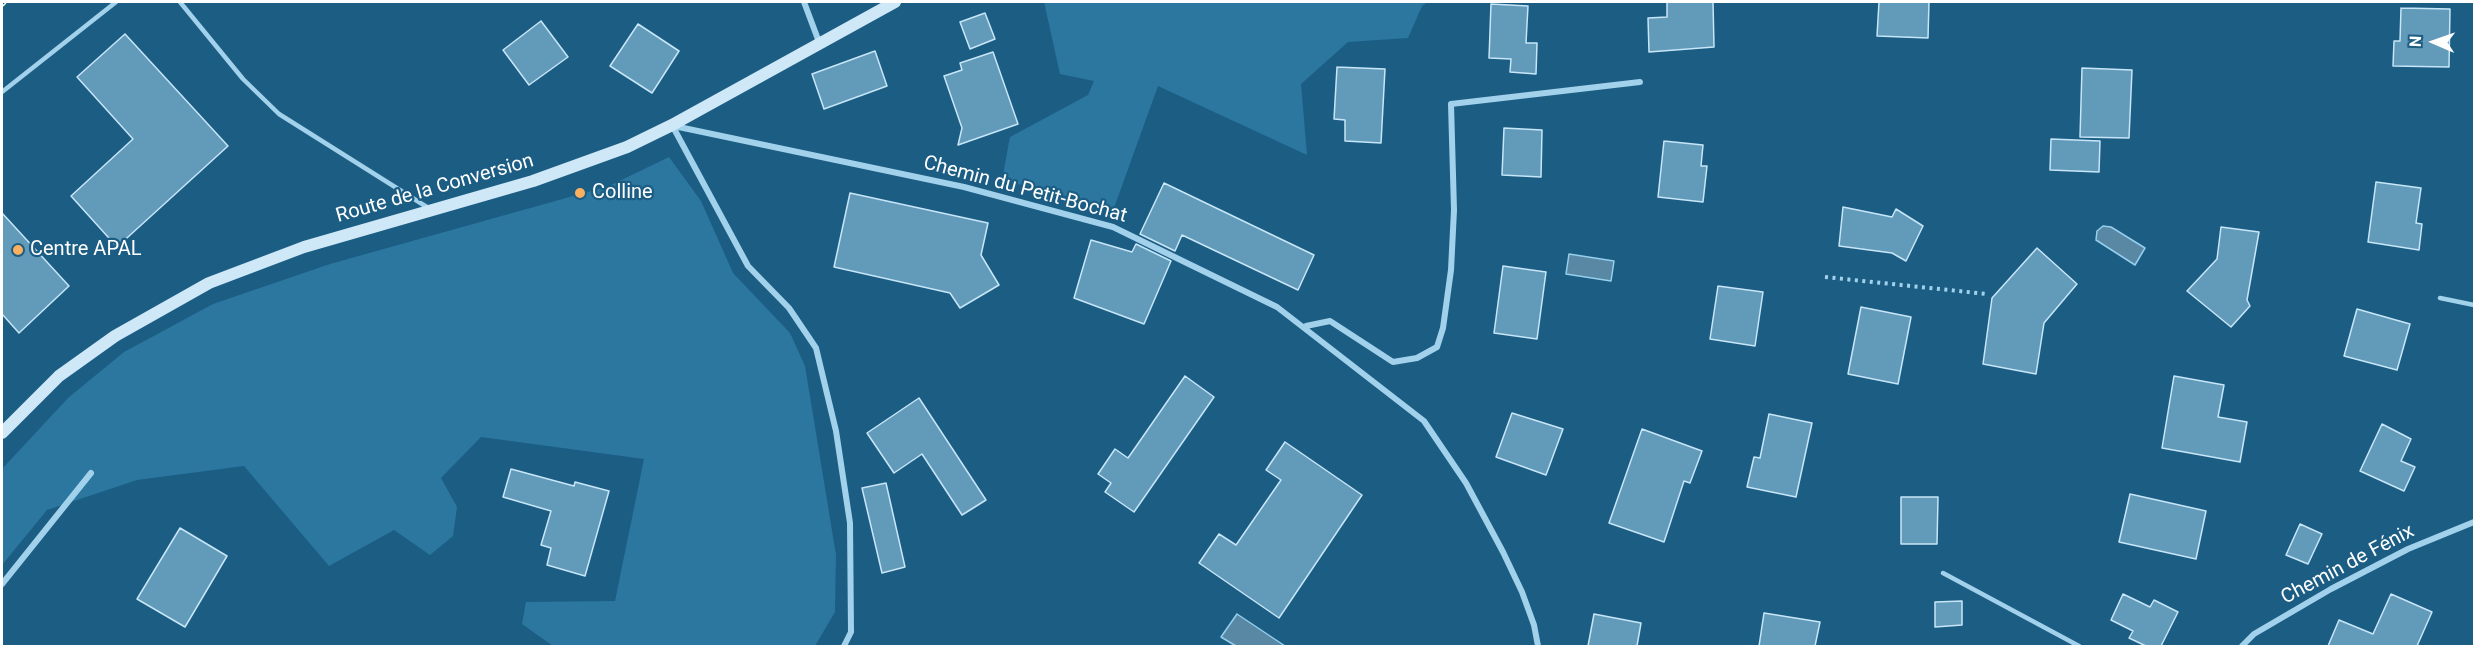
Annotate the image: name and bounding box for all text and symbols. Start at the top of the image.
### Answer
north arrow [2404,12,2464,72]
text: N [2406,35,2425,47]
street label: Route de la Conversion [333,149,537,229]
street label: Chemin du Petit-Bochat [921,151,1129,229]
place label: Colline [592,181,653,205]
marker: Colline [573,186,587,200]
place label: Centre APAL [30,238,142,262]
marker: Centre APAL [11,243,25,257]
street label: Chemin de Fénix [2277,520,2419,610]

